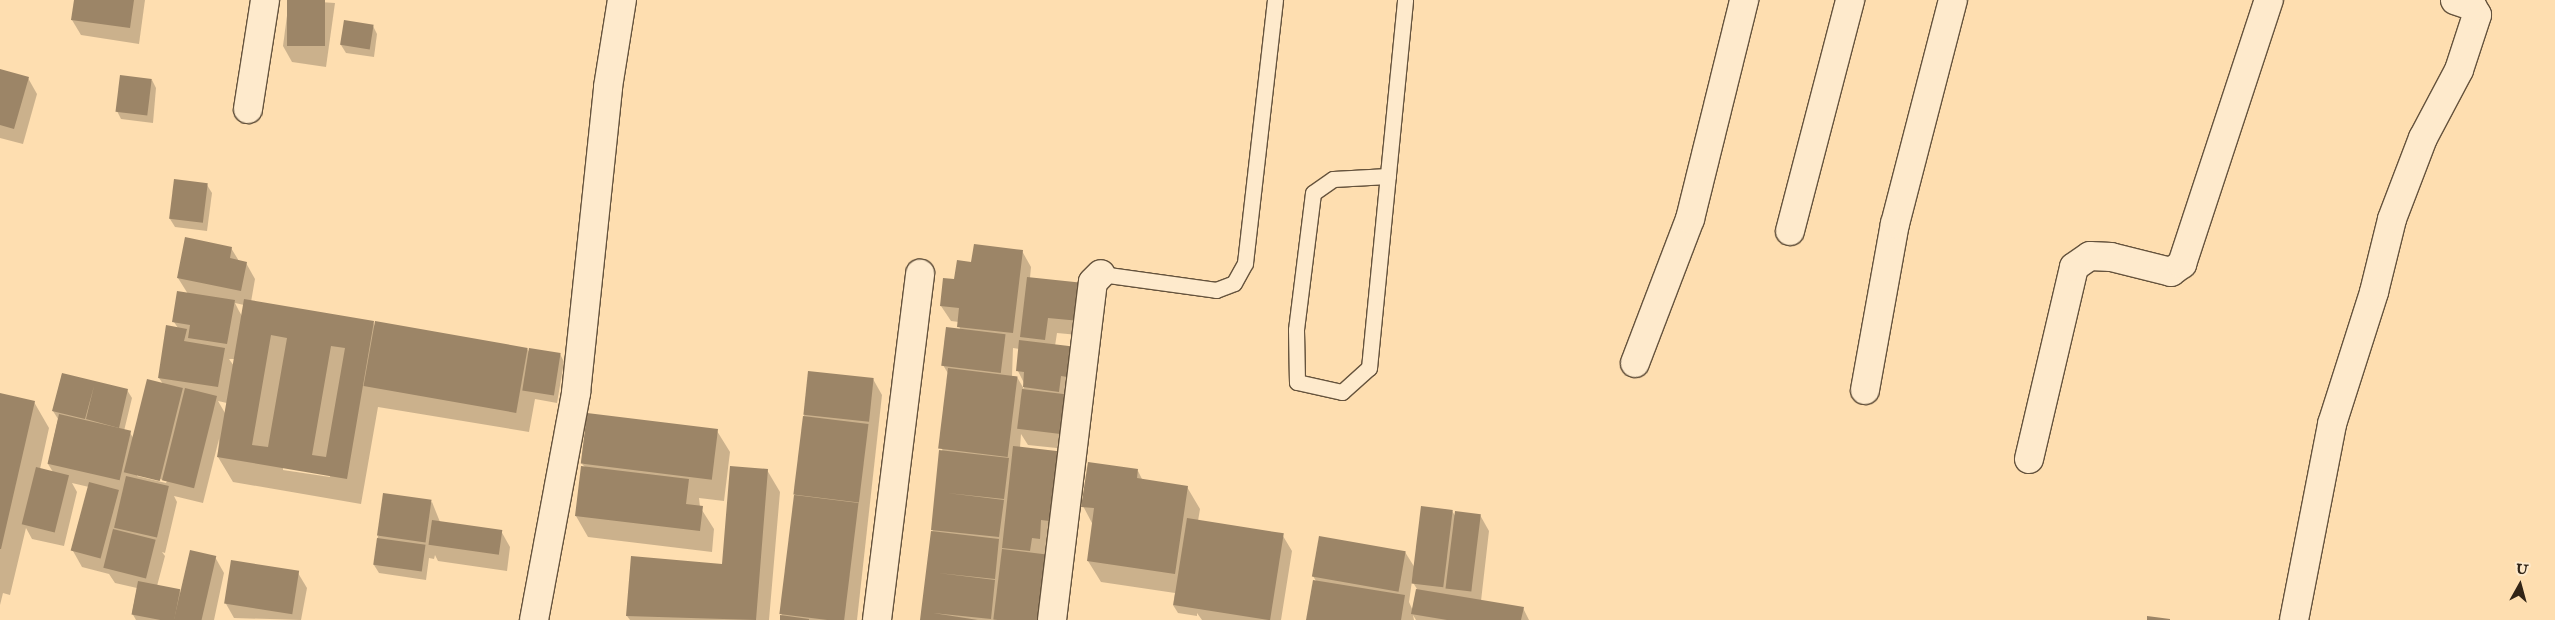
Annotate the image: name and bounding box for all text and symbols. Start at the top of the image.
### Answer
north arrow [2495,560,2545,610]
text: U [2515,560,2529,580]

